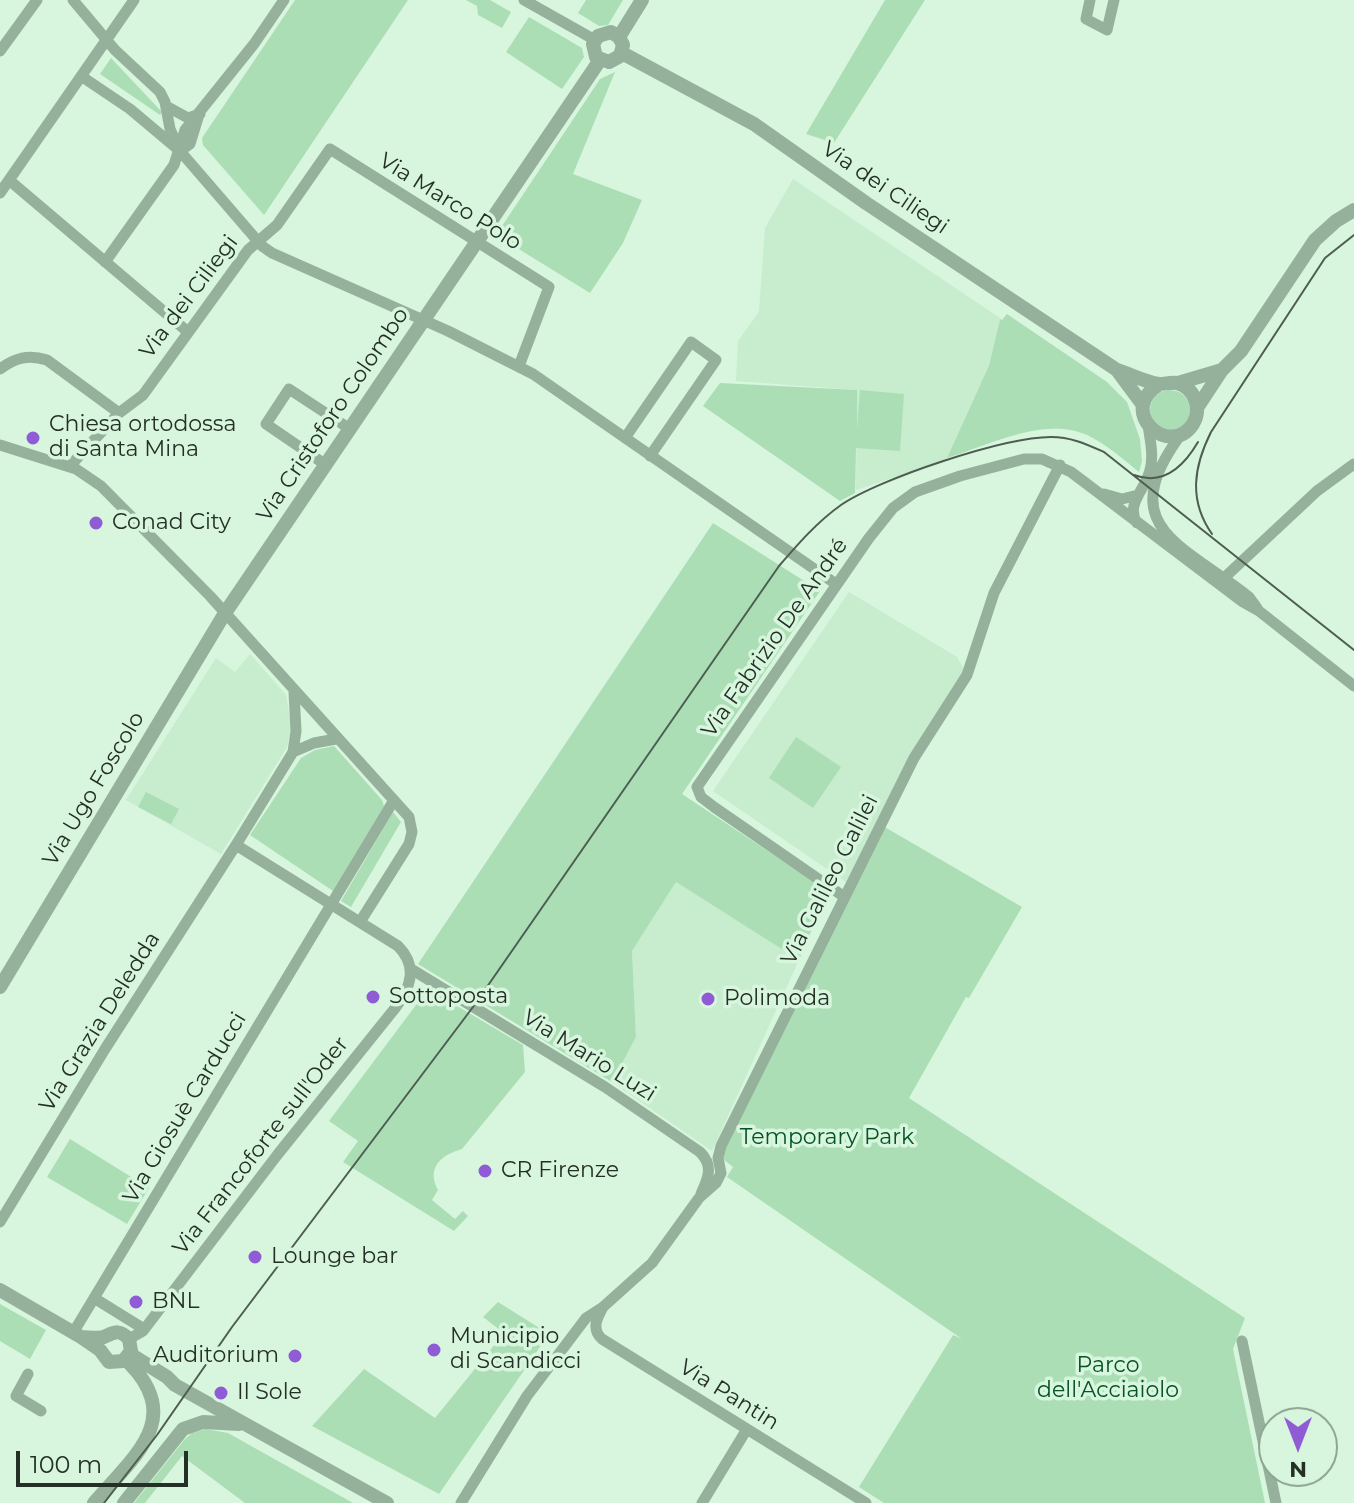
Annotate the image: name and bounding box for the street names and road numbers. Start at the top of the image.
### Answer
street label: Via dei Ciliegi [817,136,953,240]
street label: Via Marco Polo [374,148,526,256]
street label: Via dei Ciliegi [134,230,244,364]
street label: Via Cristoforo Colombo [251,303,415,527]
street label: Via Fabrizio De André [696,533,854,743]
street label: Via Ugo Foscolo [38,707,150,871]
street label: Via Galileo Galilei [776,791,884,969]
street label: Via Grazia Deledda [34,927,166,1117]
street label: Via Mario Luzi [517,1004,661,1108]
street label: Via Giosuè Carducci [118,1008,252,1208]
street label: Via Francoforte sull'Oder [168,1032,354,1260]
street label: Via Pantin [674,1354,784,1436]

